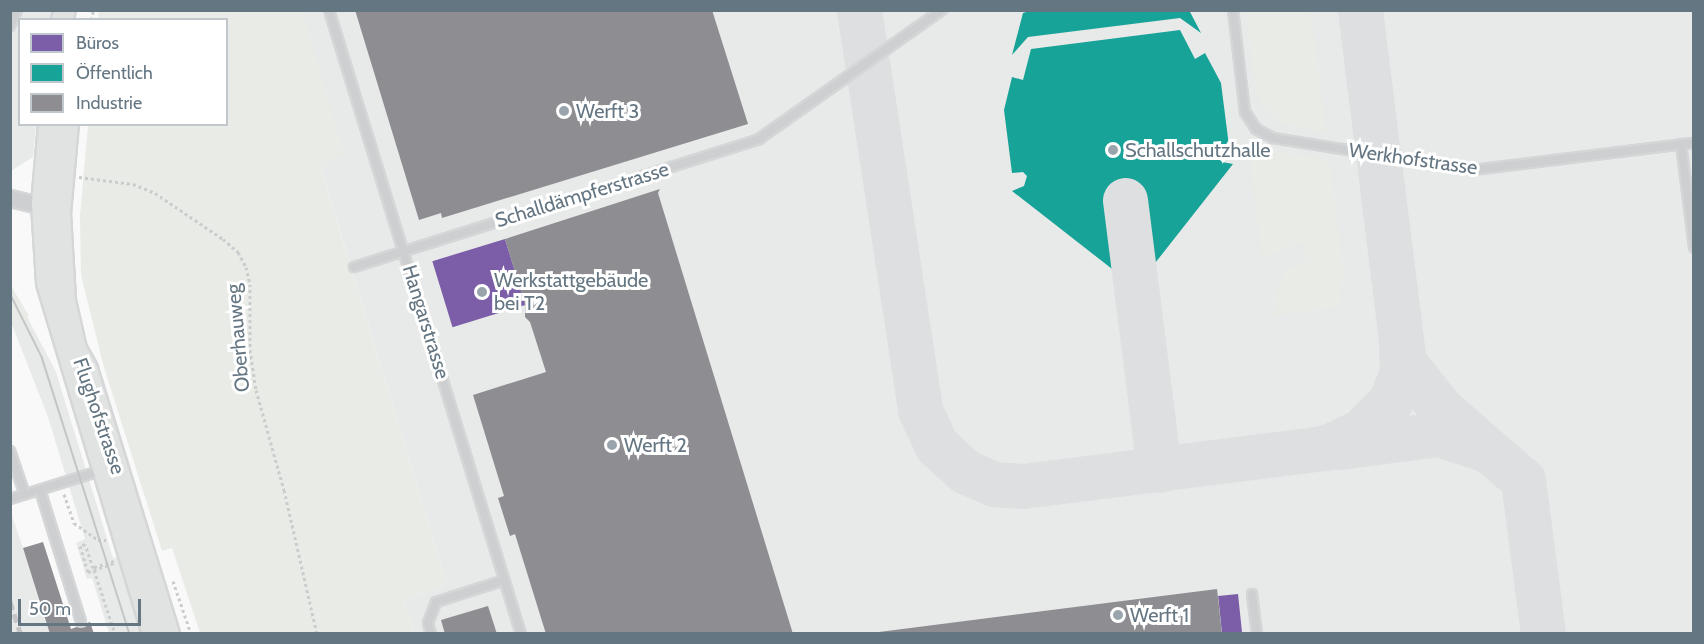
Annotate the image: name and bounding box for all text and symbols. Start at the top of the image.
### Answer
legend [18,18,228,126]
text: Büros [76,32,119,54]
text: Öffentlich [76,62,153,84]
text: Industrie [76,92,142,114]
place label: Werft 3 [576,99,639,123]
marker: Werft 3 [557,104,571,118]
place label: Schallschutzhalle [1125,138,1270,162]
street label: Werkhofstrasse [1347,138,1479,180]
marker: Schallschutzhalle [1106,143,1120,157]
street label: Schalldämpferstrasse [492,157,672,233]
street label: Hangarstrasse [397,262,455,382]
place label: Werkstattgebäude bei T2 [494,268,648,315]
street label: Oberhauweg [221,283,255,393]
marker: Werkstattgebäude bei T2 [475,285,489,299]
street label: Flughofstrasse [68,355,130,477]
place label: Werft 2 [624,433,687,457]
marker: Werft 2 [605,438,619,452]
scale bar [21,587,144,625]
text: 50 m [29,598,71,620]
place label: Werft 1 [1130,603,1189,627]
marker: Werft 1 [1111,608,1125,622]

